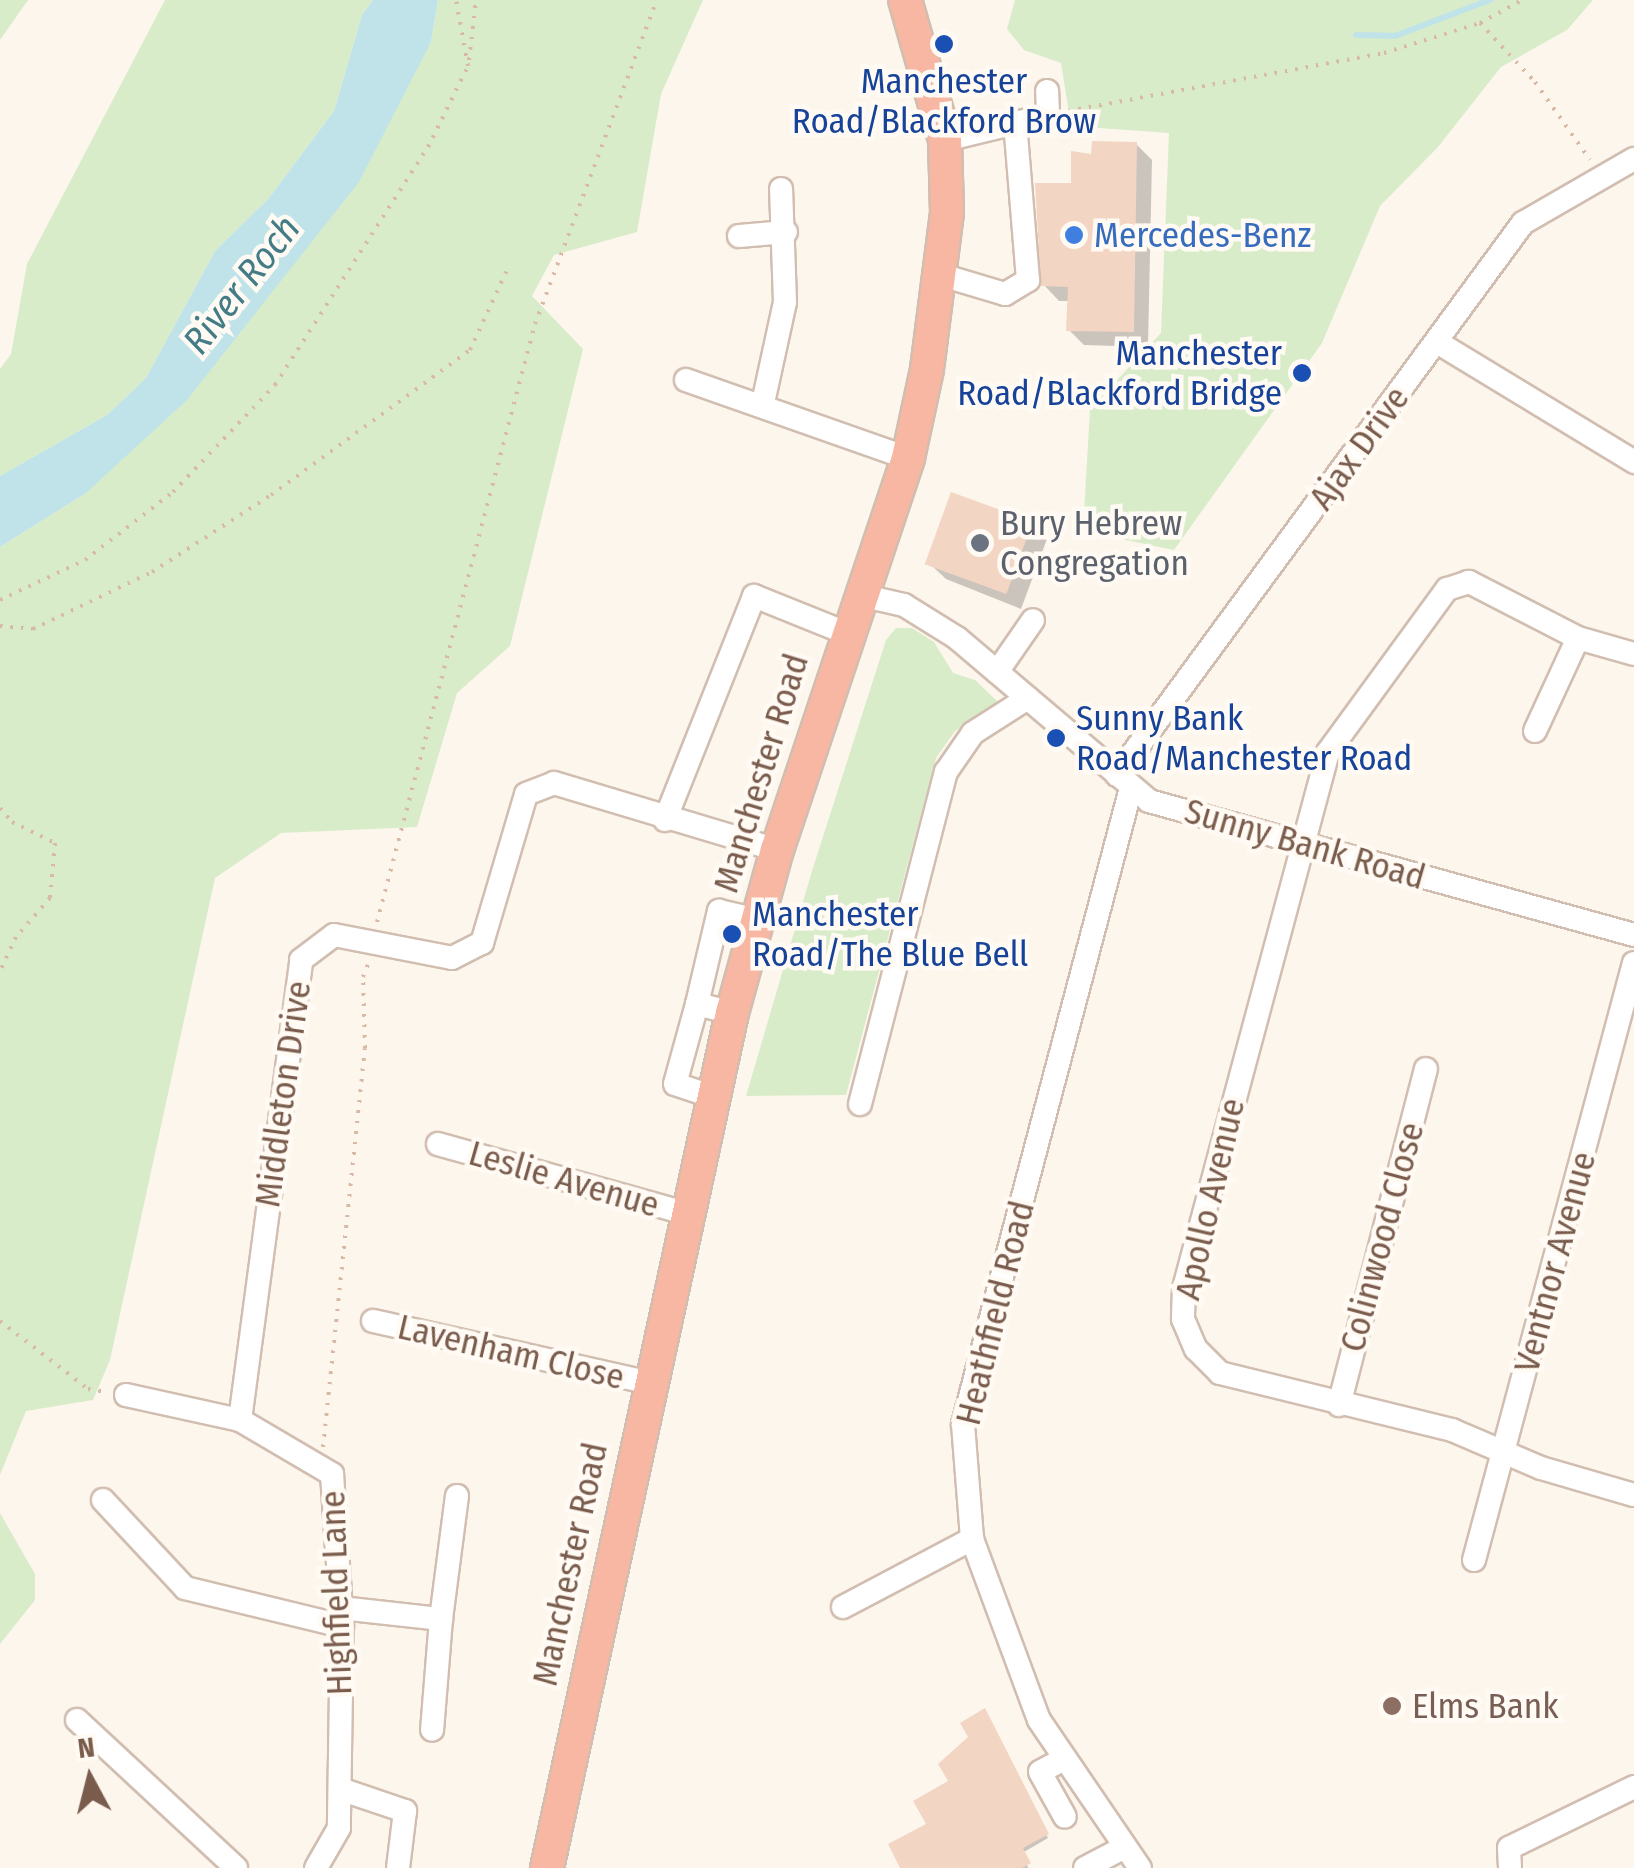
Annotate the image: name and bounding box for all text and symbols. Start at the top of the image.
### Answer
marker: Manchester Road/Blackford Brow [933,33,955,55]
place label: Manchester Road/Blackford Brow [792,60,1096,142]
water label: River Roch [174,207,310,363]
place label: Mercedes-Benz [1094,214,1311,256]
marker: Mercedes-Benz [1063,224,1085,246]
place label: Manchester Road/Blackford Bridge [957,332,1282,414]
marker: Manchester Road/Blackford Bridge [1291,362,1313,384]
street label: Ajax Drive [1300,378,1418,518]
place label: Bury Hebrew Congregation [1000,502,1189,584]
marker: Bury Hebrew Congregation [969,532,991,554]
street label: Manchester Road [705,649,817,897]
place label: Sunny Bank Road/Manchester Road [1076,697,1412,779]
marker: Sunny Bank Road/Manchester Road [1045,727,1067,749]
street label: Sunny Bank Road [1180,790,1430,898]
place label: Manchester Road/The Blue Bell [752,893,1028,975]
marker: Manchester Road/The Blue Bell [721,923,743,945]
street label: Middleton Drive [246,978,320,1210]
street label: Apollo Avenue [1166,1094,1254,1304]
street label: Colinwood Close [1331,1118,1433,1356]
street label: Leslie Avenue [464,1132,664,1226]
street label: Ventnor Avenue [1505,1147,1605,1377]
street label: Heathfield Road [947,1197,1043,1429]
street label: Lavenham Close [394,1306,628,1398]
street label: Manchester Road [524,1439,616,1689]
street label: Highfield Lane [311,1490,361,1696]
place label: Elms Bank [1412,1685,1559,1727]
marker: Elms Bank [1381,1695,1403,1717]
north arrow [40,1728,140,1828]
text: N [76,1730,97,1765]

